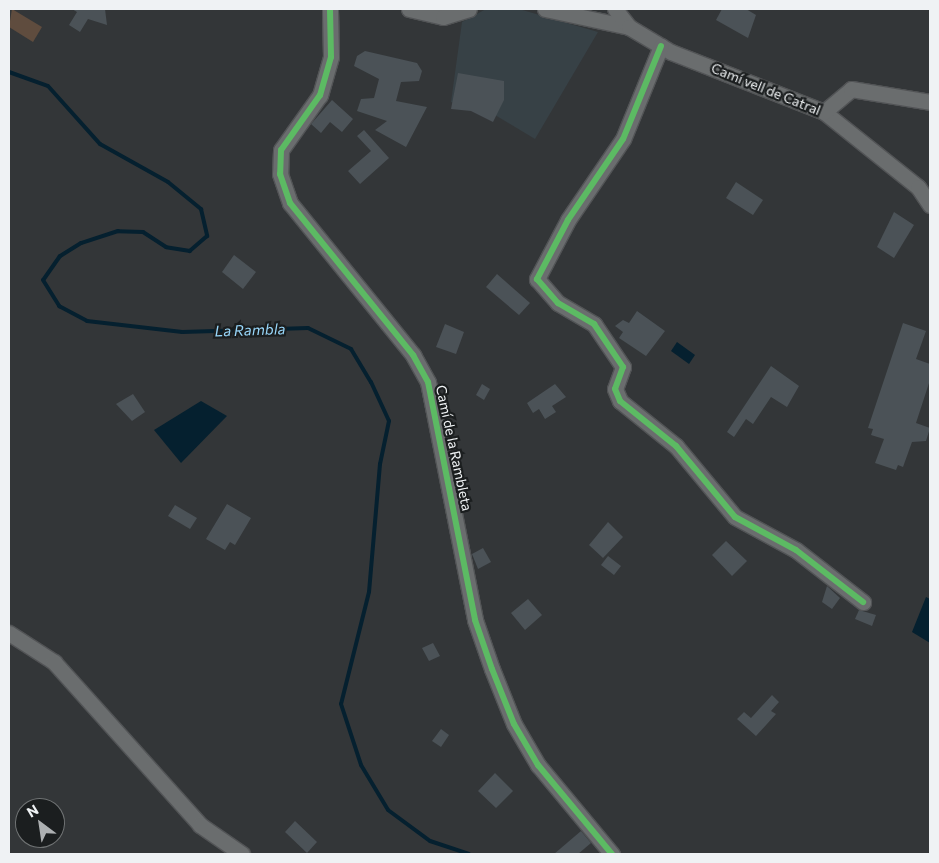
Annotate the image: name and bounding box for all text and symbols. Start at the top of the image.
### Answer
street label: Camí vell de Catral [709,59,823,119]
water label: La Rambla [214,320,286,340]
street label: Camí de la Rambleta [432,384,476,512]
north arrow [15,798,65,848]
text: N [24,801,41,821]

